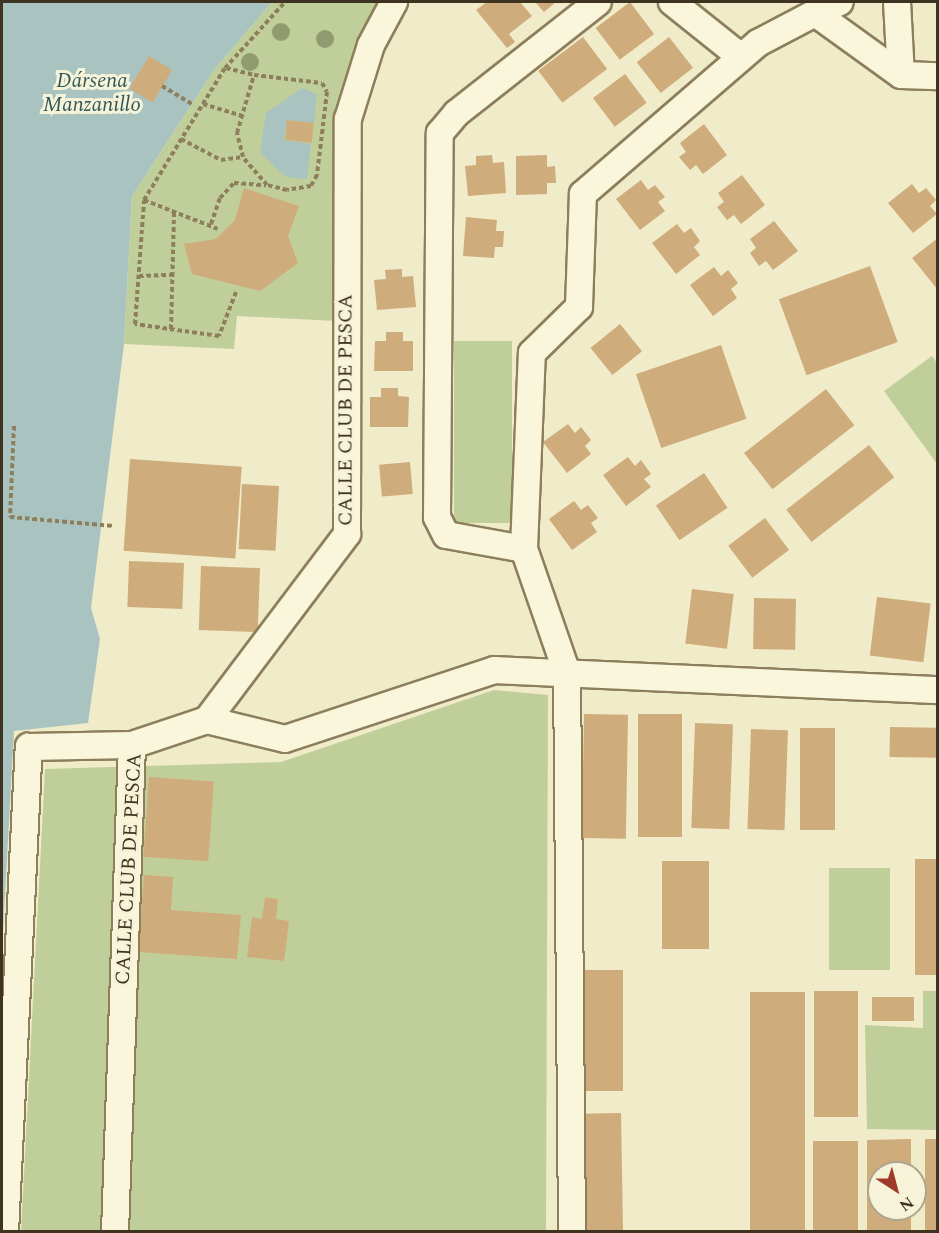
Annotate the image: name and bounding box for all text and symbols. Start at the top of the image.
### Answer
water label: Dársena Manzanillo [43,68,141,118]
street label: CALLE CLUB DE PESCA [334,294,358,526]
street label: CALLE CLUB DE PESCA [111,753,147,985]
north arrow [867,1161,927,1221]
text: N [894,1190,919,1217]

